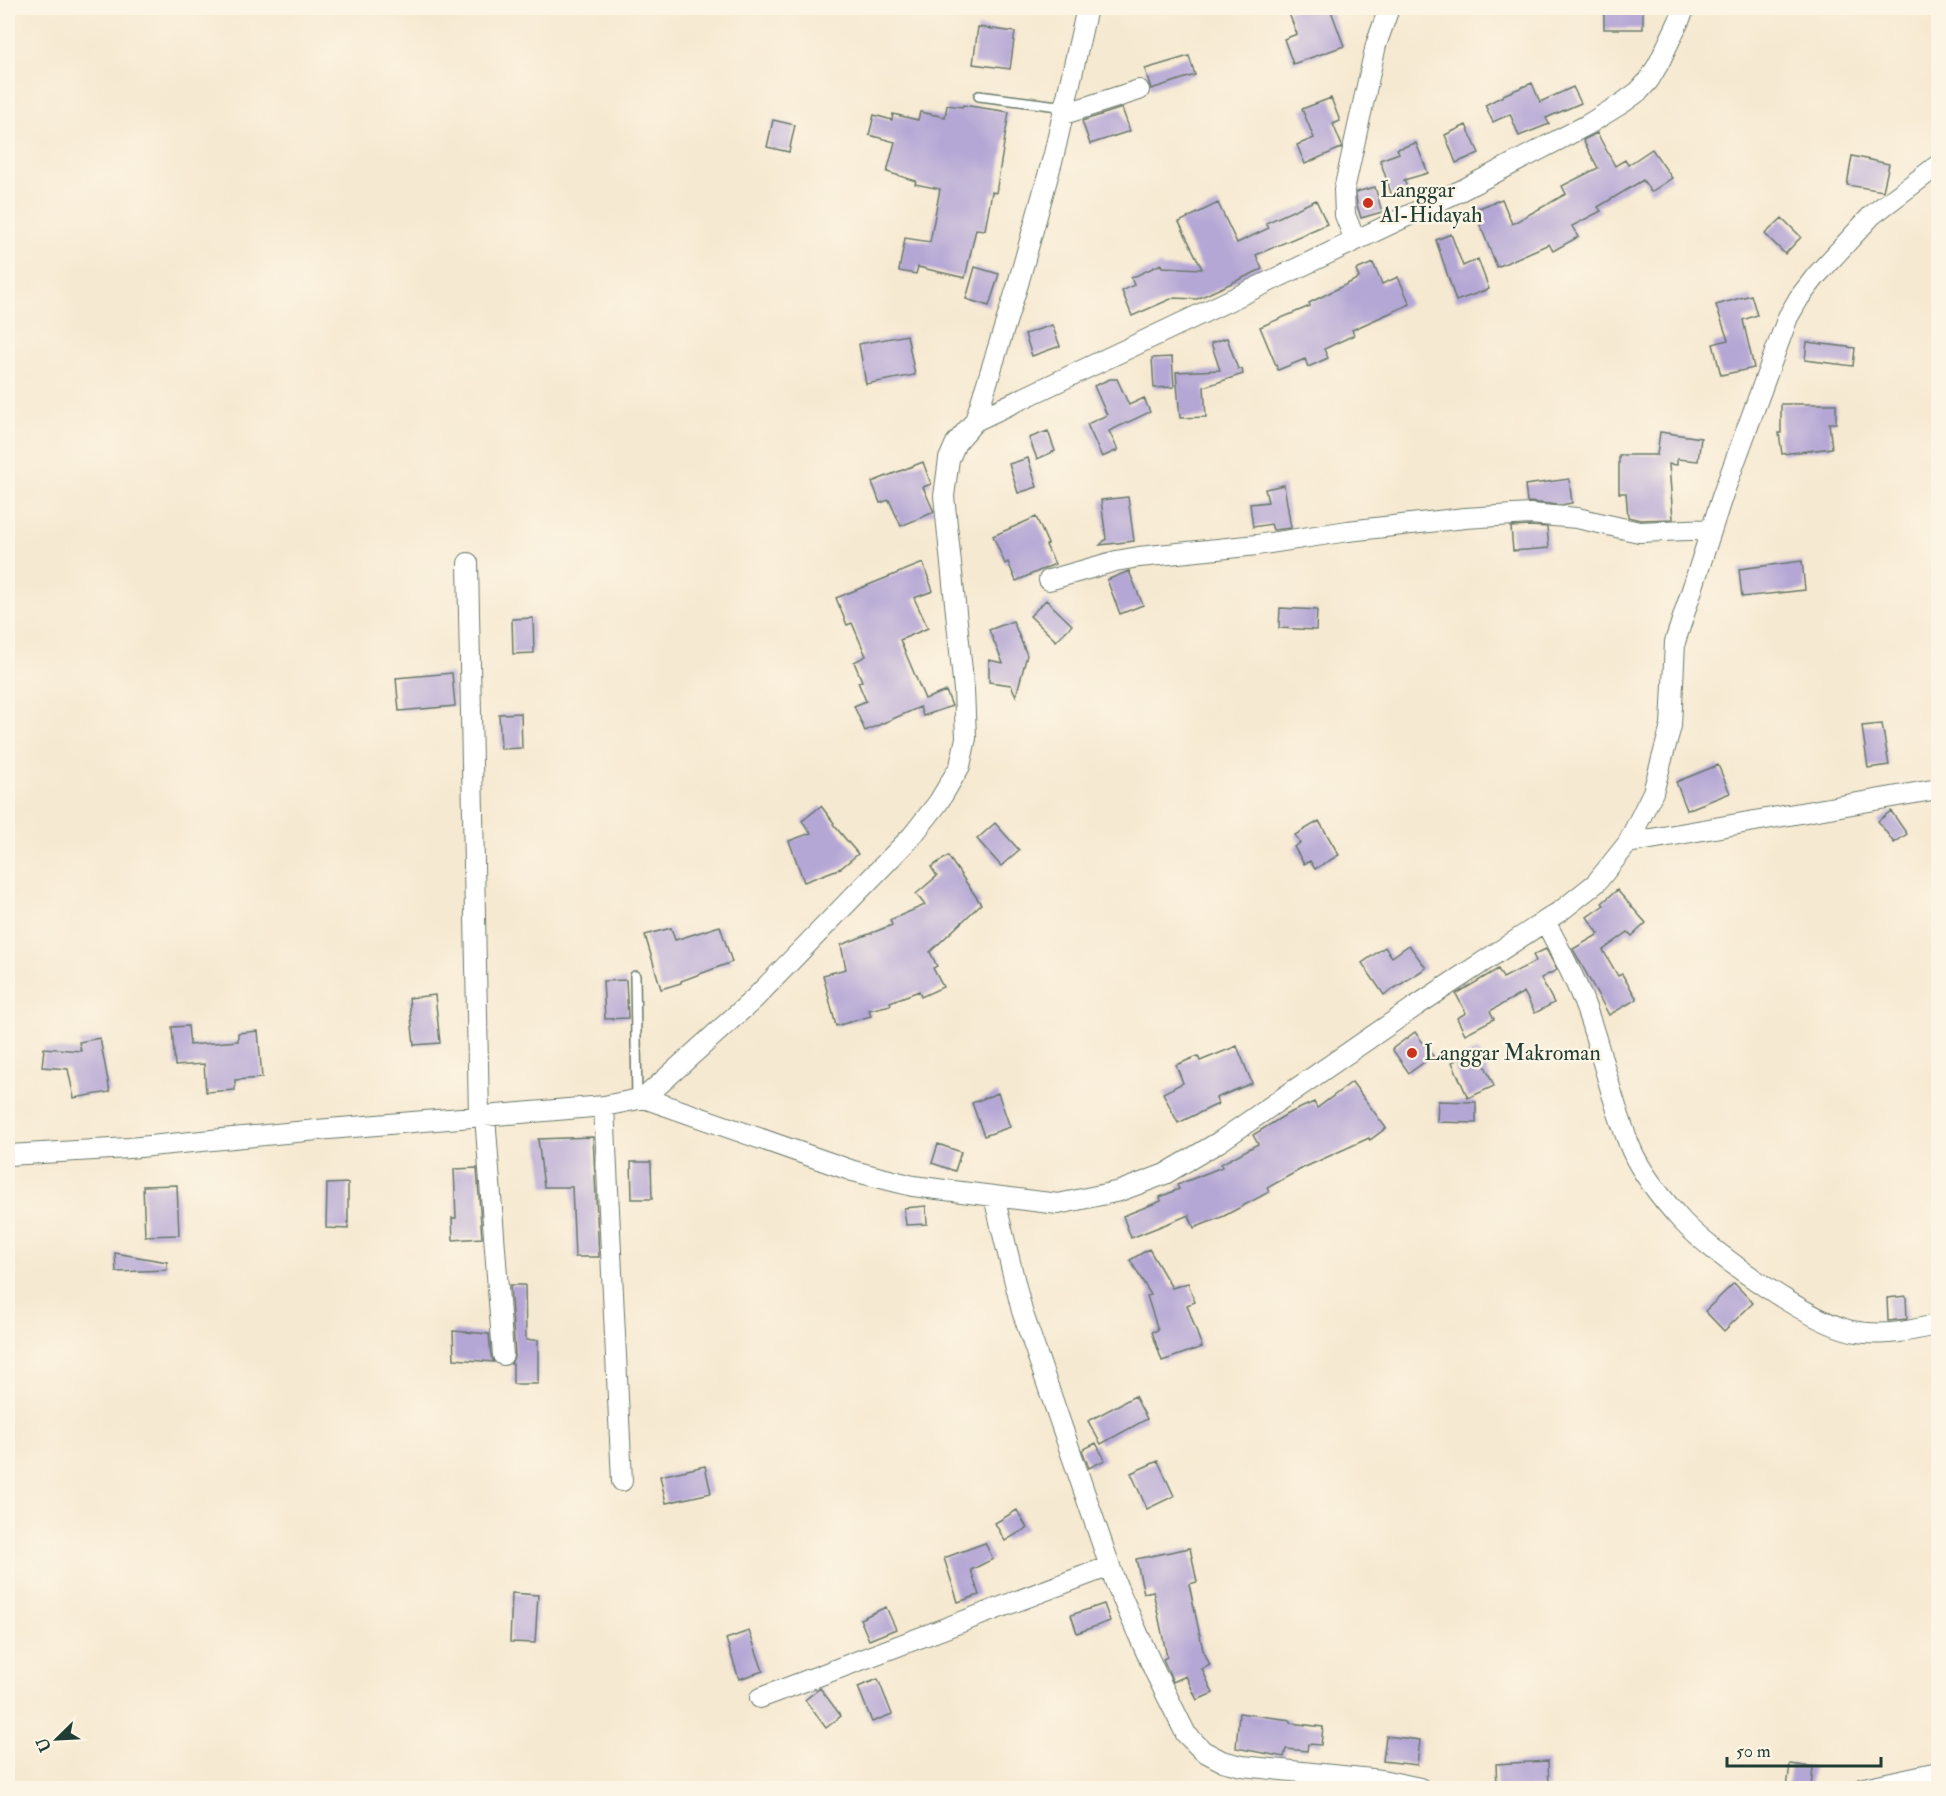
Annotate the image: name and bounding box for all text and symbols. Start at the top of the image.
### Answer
place label: Langgar Al-Hidayah [1379,176,1483,229]
marker: Langgar Al-Hidayah [1361,196,1375,210]
place label: Langgar Makroman [1424,1039,1601,1067]
marker: Langgar Makroman [1405,1046,1419,1060]
north arrow [27,1709,87,1769]
scale bar [1727,1730,1882,1768]
text: U [32,1734,56,1755]
text: 50 m [1736,1740,1771,1763]

